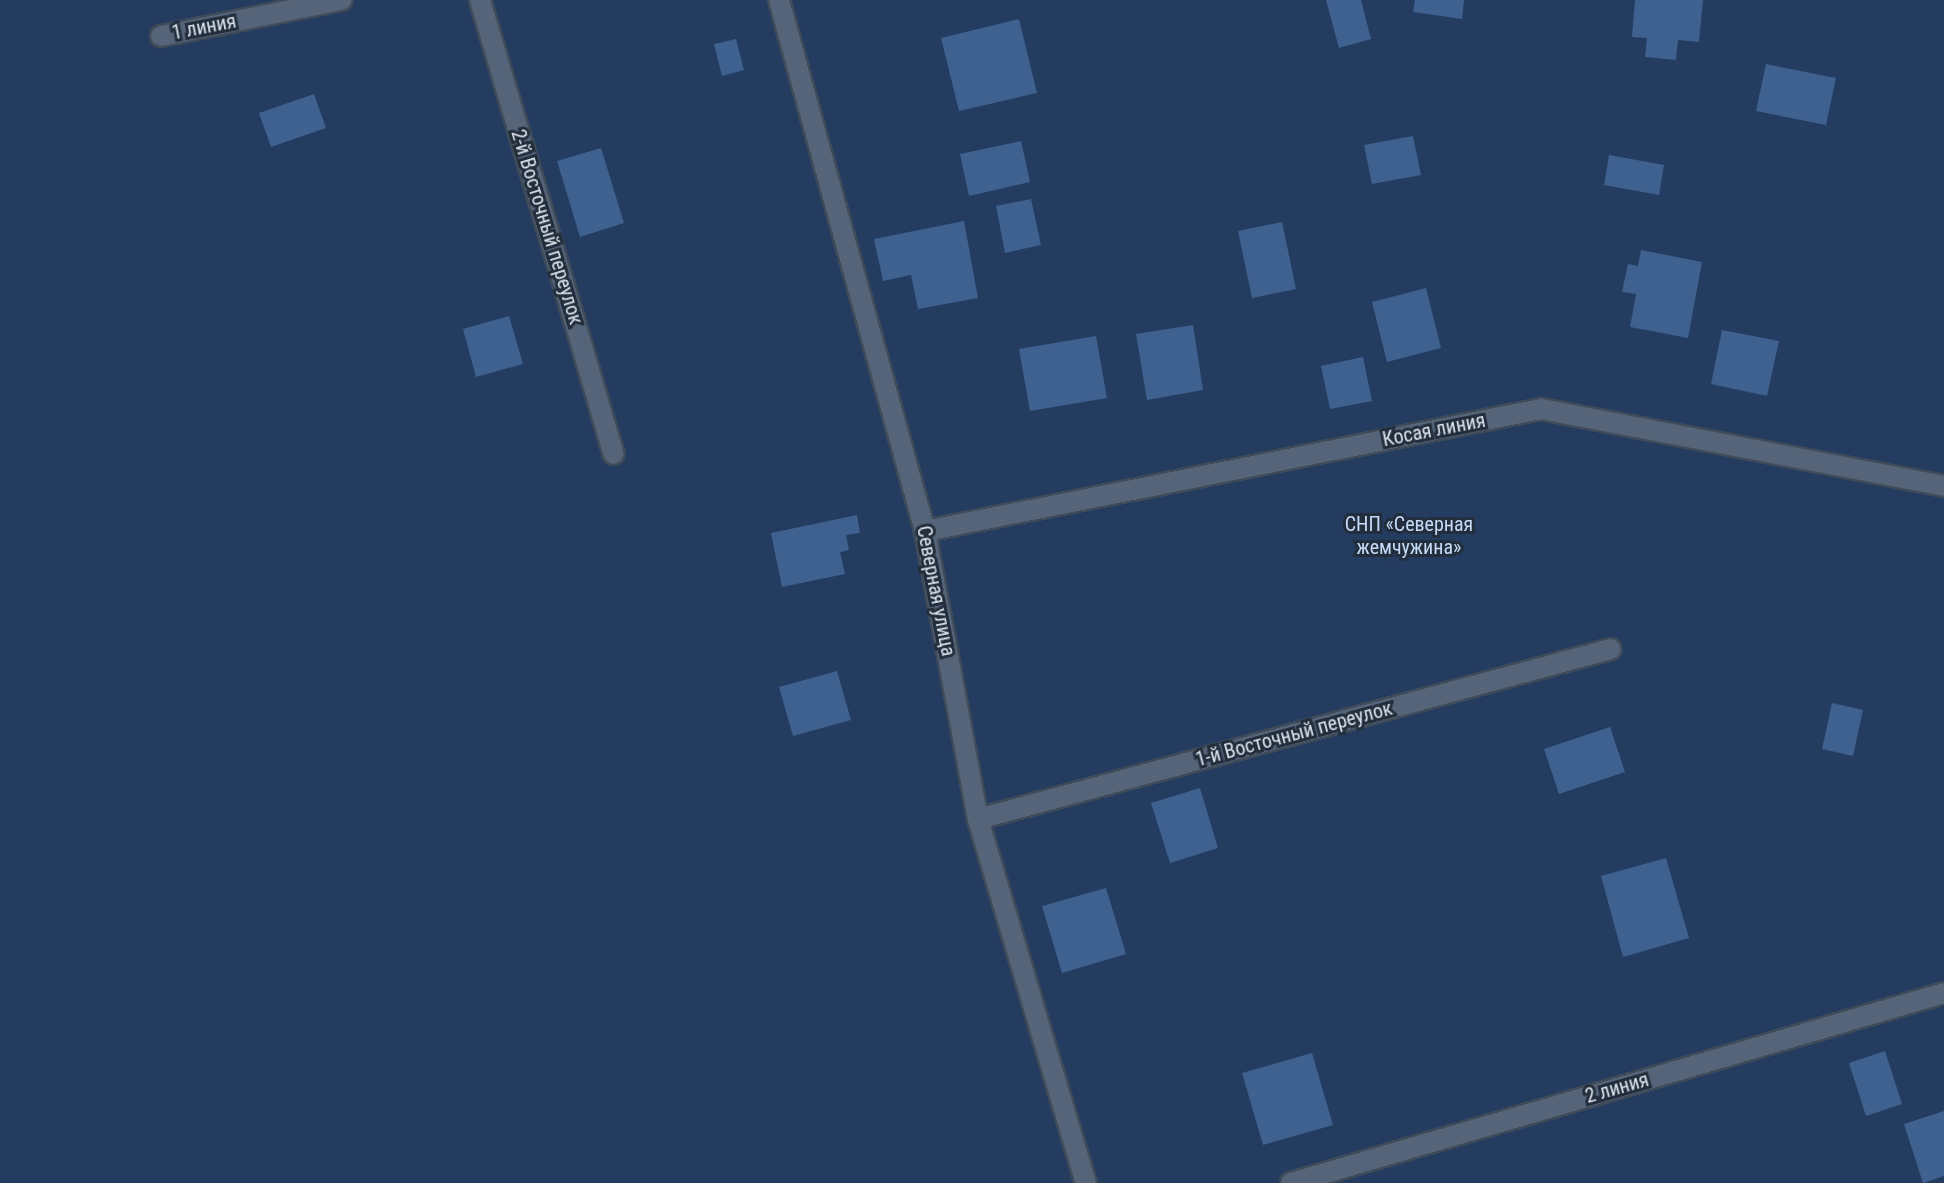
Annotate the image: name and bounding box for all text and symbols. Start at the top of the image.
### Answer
street label: 1 линия [170,9,238,45]
street label: 2-й Восточный переулок [506,127,588,327]
street label: Косая линия [1380,408,1488,452]
park label: СНП «Северная жемчужина» [1345,512,1473,559]
street label: Северная улица [912,524,960,658]
street label: 1-й Восточный переулок [1193,696,1395,772]
street label: 2 линия [1583,1068,1651,1108]

